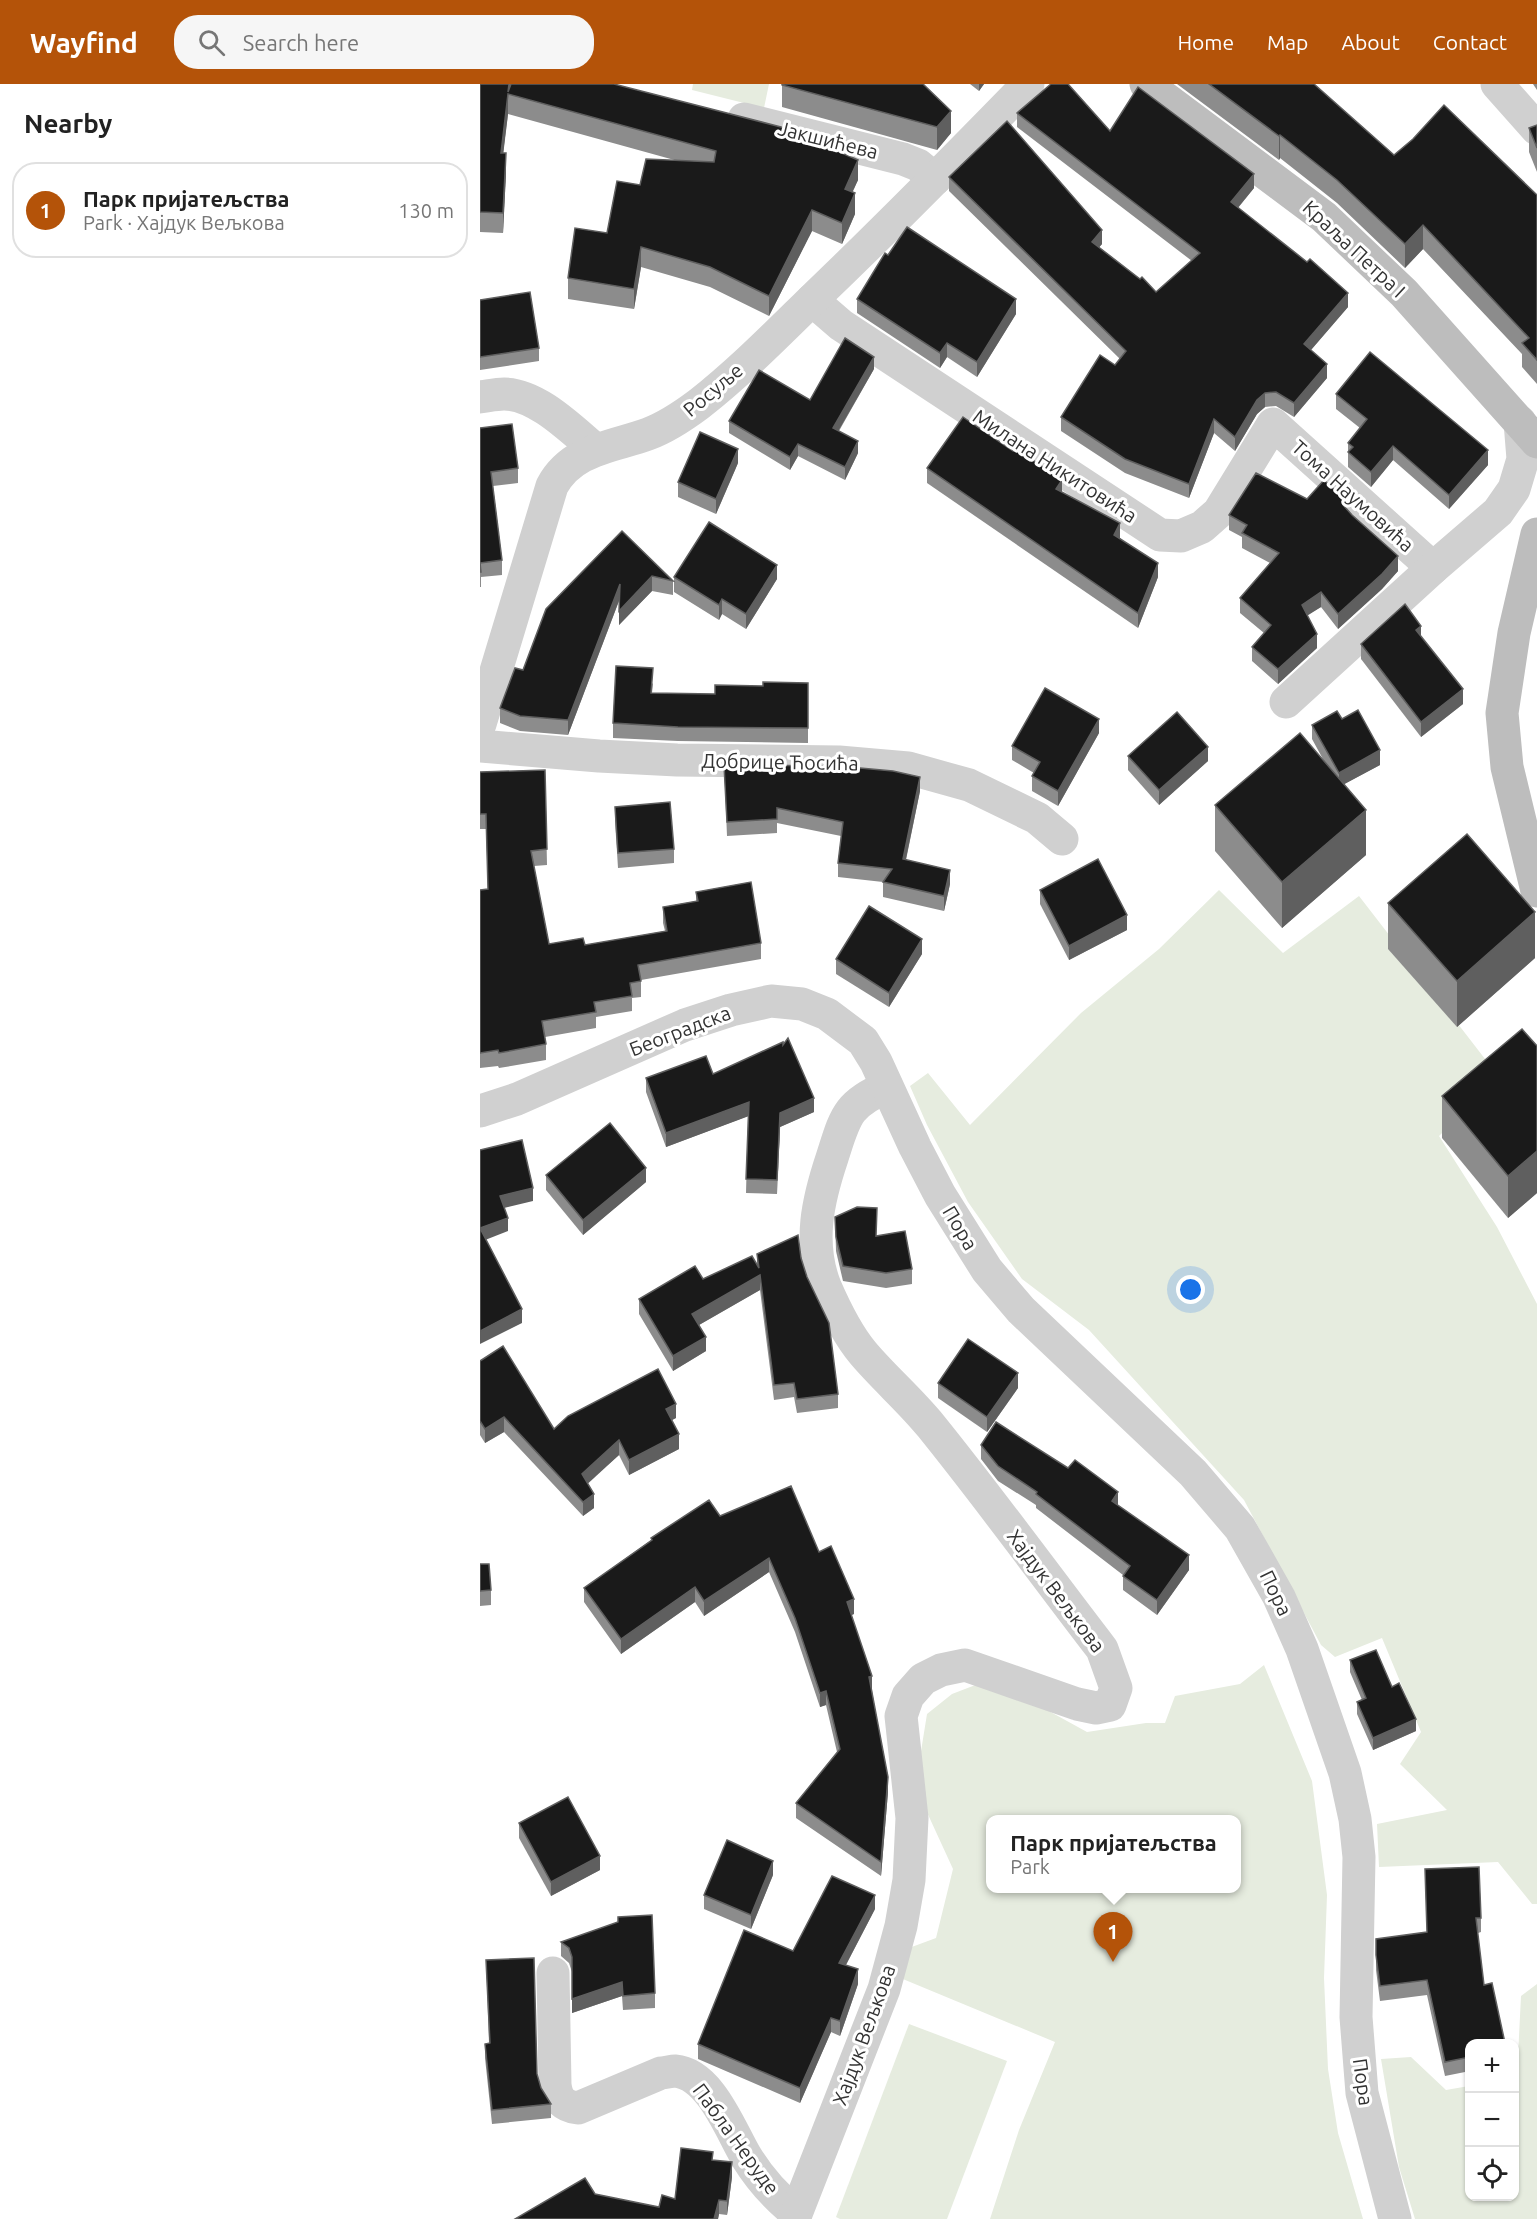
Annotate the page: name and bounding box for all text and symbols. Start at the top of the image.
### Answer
search box [174,15,594,69]
icon: search [195,26,228,59]
text: Wayfind [30,27,138,58]
text: Search here [243,30,359,55]
text: Home [1177,30,1234,54]
text: Map [1267,30,1308,54]
text: About [1341,30,1400,54]
text: Contact [1433,30,1507,54]
text: Nearby [24,109,112,138]
street label: Јакшићева [776,116,881,163]
text: Парк пријатељства [83,186,290,211]
street label: Краља Петра I [1298,195,1410,302]
text: 1 [40,199,51,222]
text: 130 m [398,199,454,222]
text: Park · Хајдук Вељкова [83,211,285,234]
street label: Росуље [678,358,747,421]
street label: Милана Никитовића [969,404,1142,527]
street label: Тома Наумовића [1288,435,1419,556]
street label: Добрице Ћосића [701,749,859,774]
street label: Београдска [626,1001,734,1060]
street label: Пора [938,1201,983,1254]
your location [1176,1275,1205,1304]
street label: Хајдук Вељкова [1003,1525,1110,1657]
street label: Пора [1256,1566,1297,1619]
popup [986,1815,1241,1893]
text: Парк пријатељства [1010,1830,1217,1855]
text: Park [1010,1855,1050,1878]
pin: 1 [1094,1912,1132,1962]
street label: Хајдук Вељкова [827,1961,900,2108]
map controls [1465,2039,1519,2201]
button: + [1465,2039,1519,2093]
street label: Пора [1349,2057,1378,2107]
street label: Пабла Неруде [689,2079,784,2199]
button: − [1465,2093,1519,2147]
button: locate [1465,2147,1519,2201]

